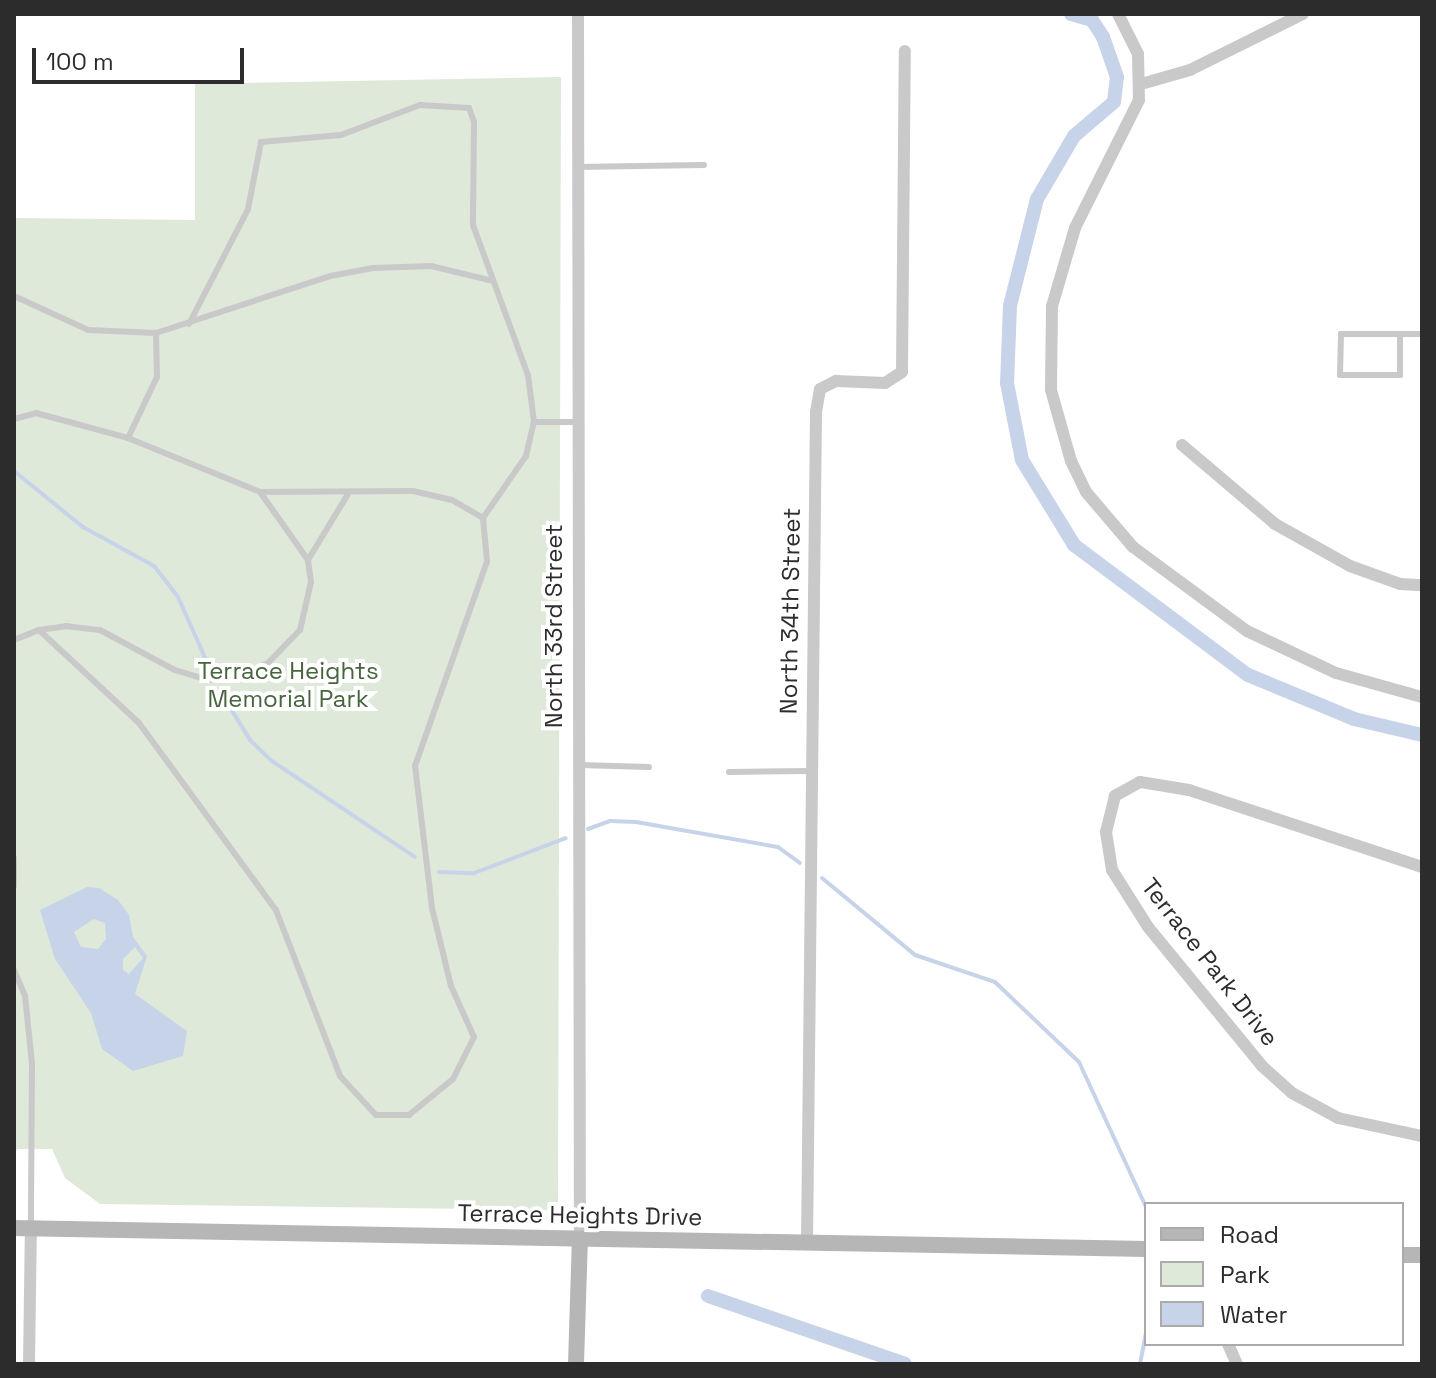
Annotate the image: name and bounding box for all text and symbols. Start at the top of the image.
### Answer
scale bar [36,32,248,82]
text: 100 m [46,46,114,77]
street label: North 34th Street [774,508,806,714]
street label: North 33rd Street [540,524,568,728]
park label: Terrace Heights Memorial Park [197,657,379,713]
street label: Terrace Park Drive [1135,872,1285,1052]
street label: Terrace Heights Drive [457,1198,703,1232]
legend [1144,1202,1404,1346]
text: Road [1220,1219,1279,1250]
text: Park [1220,1259,1270,1290]
text: Water [1220,1299,1288,1330]

